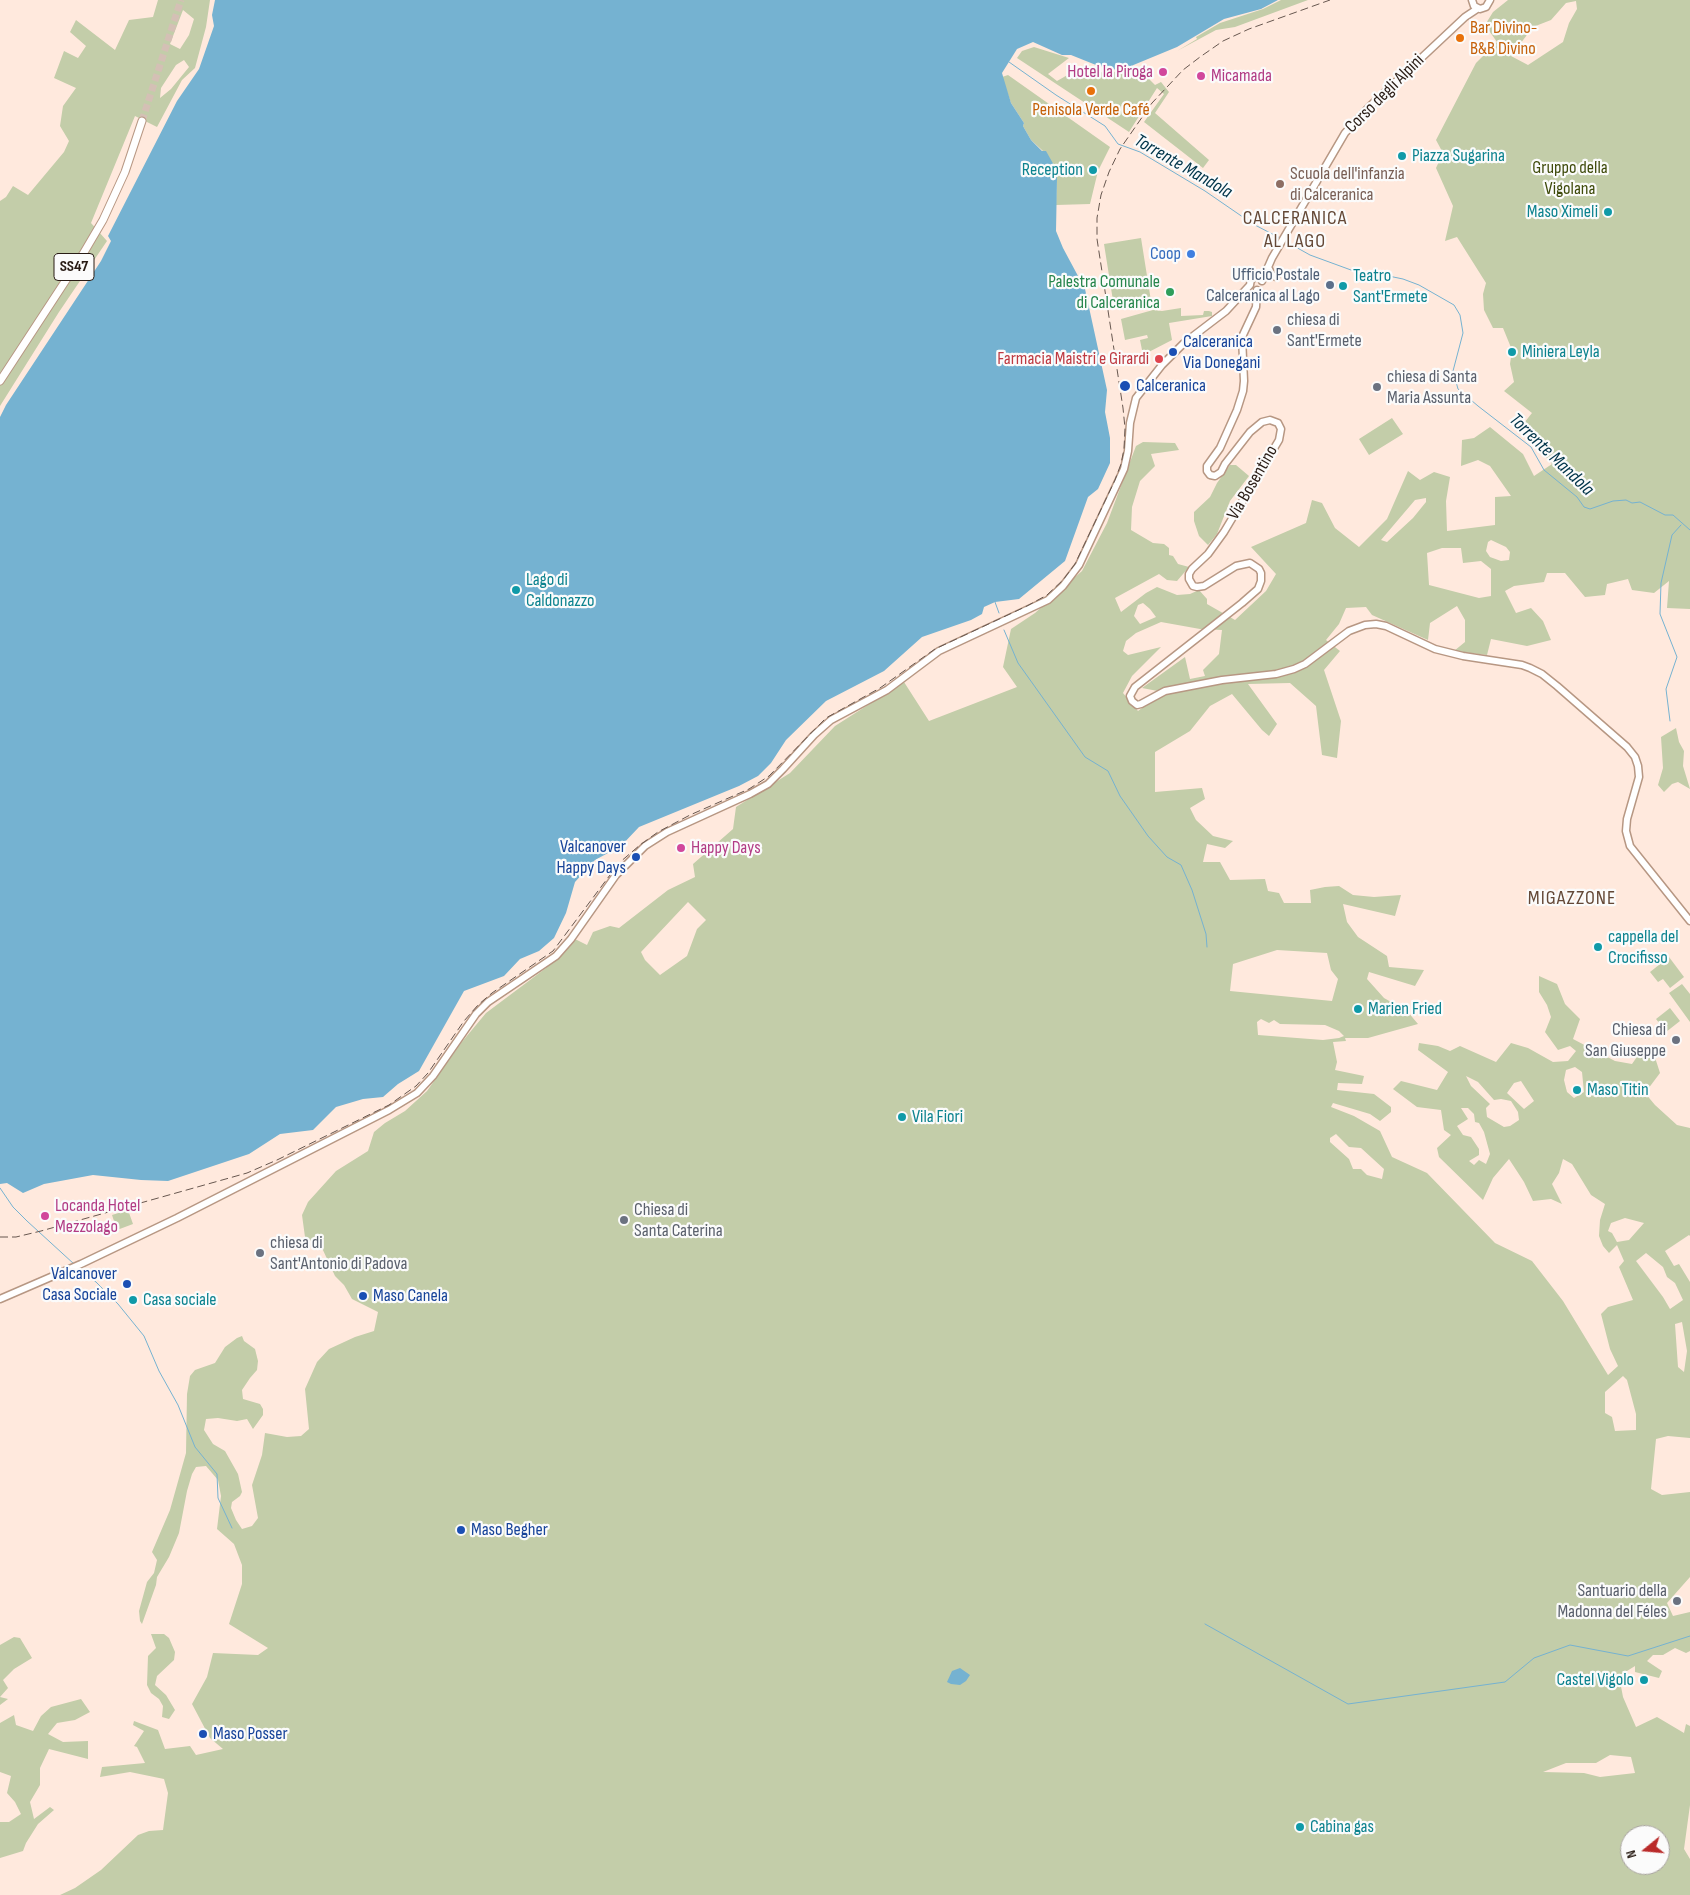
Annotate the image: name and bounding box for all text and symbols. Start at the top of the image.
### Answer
place label: Bar Divino- B&B Divino [1470,17,1537,59]
marker: Bar Divino- B&B Divino [1454,32,1466,44]
street label: Corso degli Alpini [1341,50,1429,138]
place label: Hotel la Piroga [1067,61,1153,83]
place label: Micamada [1211,65,1272,87]
marker: Hotel la Piroga [1157,66,1169,78]
marker: Micamada [1195,70,1207,82]
marker: Penisola Verde Café [1085,85,1097,97]
place label: Penisola Verde Café [1032,99,1150,121]
water label: Torrente Mandola [1130,130,1236,204]
place label: Piazza Sugarina [1412,145,1505,167]
marker: Piazza Sugarina [1396,150,1408,162]
park label: Gruppo della Vigolana [1532,157,1608,200]
place label: Reception [1022,159,1083,181]
place label: Scuola dell'infanzia di Calceranica [1290,163,1405,205]
marker: Reception [1087,164,1099,176]
marker: Scuola dell'infanzia di Calceranica [1274,178,1286,190]
place label: Maso Ximeli [1527,201,1598,223]
marker: Maso Ximeli [1602,206,1614,218]
district label: CALCERANICA AL LAGO [1241,207,1349,254]
place label: Coop [1150,243,1181,265]
marker: Coop [1185,248,1197,260]
road number: SS47 [54,253,94,280]
place label: Ufficio Postale Calceranica al Lago [1206,264,1320,306]
place label: Teatro Sant'Ermete [1353,265,1428,308]
place label: Palestra Comunale di Calceranica [1048,271,1160,314]
marker: Ufficio Postale Calceranica al Lago [1324,279,1336,291]
marker: Teatro Sant'Ermete [1337,280,1349,292]
marker: Palestra Comunale di Calceranica [1164,286,1176,298]
place label: chiesa di Sant'Ermete [1287,309,1362,352]
marker: chiesa di Sant'Ermete [1271,324,1283,336]
place label: Calceranica Via Donegani [1183,331,1260,374]
place label: Miniera Leyla [1522,341,1600,363]
marker: Calceranica Via Donegani [1167,346,1179,358]
marker: Miniera Leyla [1506,346,1518,358]
place label: Farmacia Maistri e Girardi [997,348,1149,370]
marker: Farmacia Maistri e Girardi [1153,353,1165,365]
place label: chiesa di Santa Maria Assunta [1387,366,1477,408]
place label: Calceranica [1136,375,1206,397]
marker: Calceranica [1118,379,1132,393]
marker: chiesa di Santa Maria Assunta [1371,381,1383,393]
water label: Torrente Mandola [1504,409,1598,501]
street label: Via Bosentino [1223,442,1283,524]
place label: Lago di Caldonazzo [526,569,594,612]
marker: Lago di Caldonazzo [510,584,522,596]
place label: Valcanover Happy Days [556,836,626,879]
place label: Happy Days [691,837,761,859]
marker: Happy Days [675,842,687,854]
marker: Valcanover Happy Days [630,851,642,863]
district label: MIGAZZONE [1527,887,1617,911]
place label: cappella del Crocifisso [1608,926,1679,969]
marker: cappella del Crocifisso [1592,941,1604,953]
place label: Marien Fried [1368,998,1442,1020]
marker: Marien Fried [1352,1003,1364,1015]
place label: Chiesa di San Giuseppe [1585,1019,1666,1062]
marker: Chiesa di San Giuseppe [1670,1034,1682,1046]
place label: Maso Titin [1587,1079,1649,1101]
marker: Maso Titin [1571,1084,1583,1096]
place label: Vila Fiori [912,1106,963,1128]
marker: Vila Fiori [896,1111,908,1123]
place label: Locanda Hotel Mezzolago [55,1195,140,1238]
place label: Chiesa di Santa Caterina [634,1199,723,1242]
marker: Locanda Hotel Mezzolago [39,1210,51,1222]
marker: Chiesa di Santa Caterina [618,1214,630,1226]
place label: chiesa di Sant'Antonio di Padova [270,1232,407,1274]
marker: chiesa di Sant'Antonio di Padova [254,1247,266,1259]
place label: Valcanover Casa Sociale [42,1263,117,1306]
marker: Valcanover Casa Sociale [121,1278,133,1290]
place label: Maso Canela [373,1285,448,1307]
place label: Casa sociale [143,1289,217,1311]
marker: Maso Canela [357,1290,369,1302]
marker: Casa sociale [127,1294,139,1306]
place label: Maso Begher [471,1519,548,1541]
marker: Maso Begher [455,1524,467,1536]
place label: Santuario della Madonna del Féles [1557,1580,1667,1622]
marker: Santuario della Madonna del Féles [1671,1595,1683,1607]
place label: Castel Vigolo [1557,1669,1634,1691]
marker: Castel Vigolo [1638,1674,1650,1686]
place label: Maso Posser [213,1723,288,1745]
marker: Maso Posser [197,1728,209,1740]
place label: Cabina gas [1310,1816,1374,1838]
marker: Cabina gas [1294,1821,1306,1833]
north arrow [1620,1825,1670,1875]
text: N [1622,1848,1640,1860]

